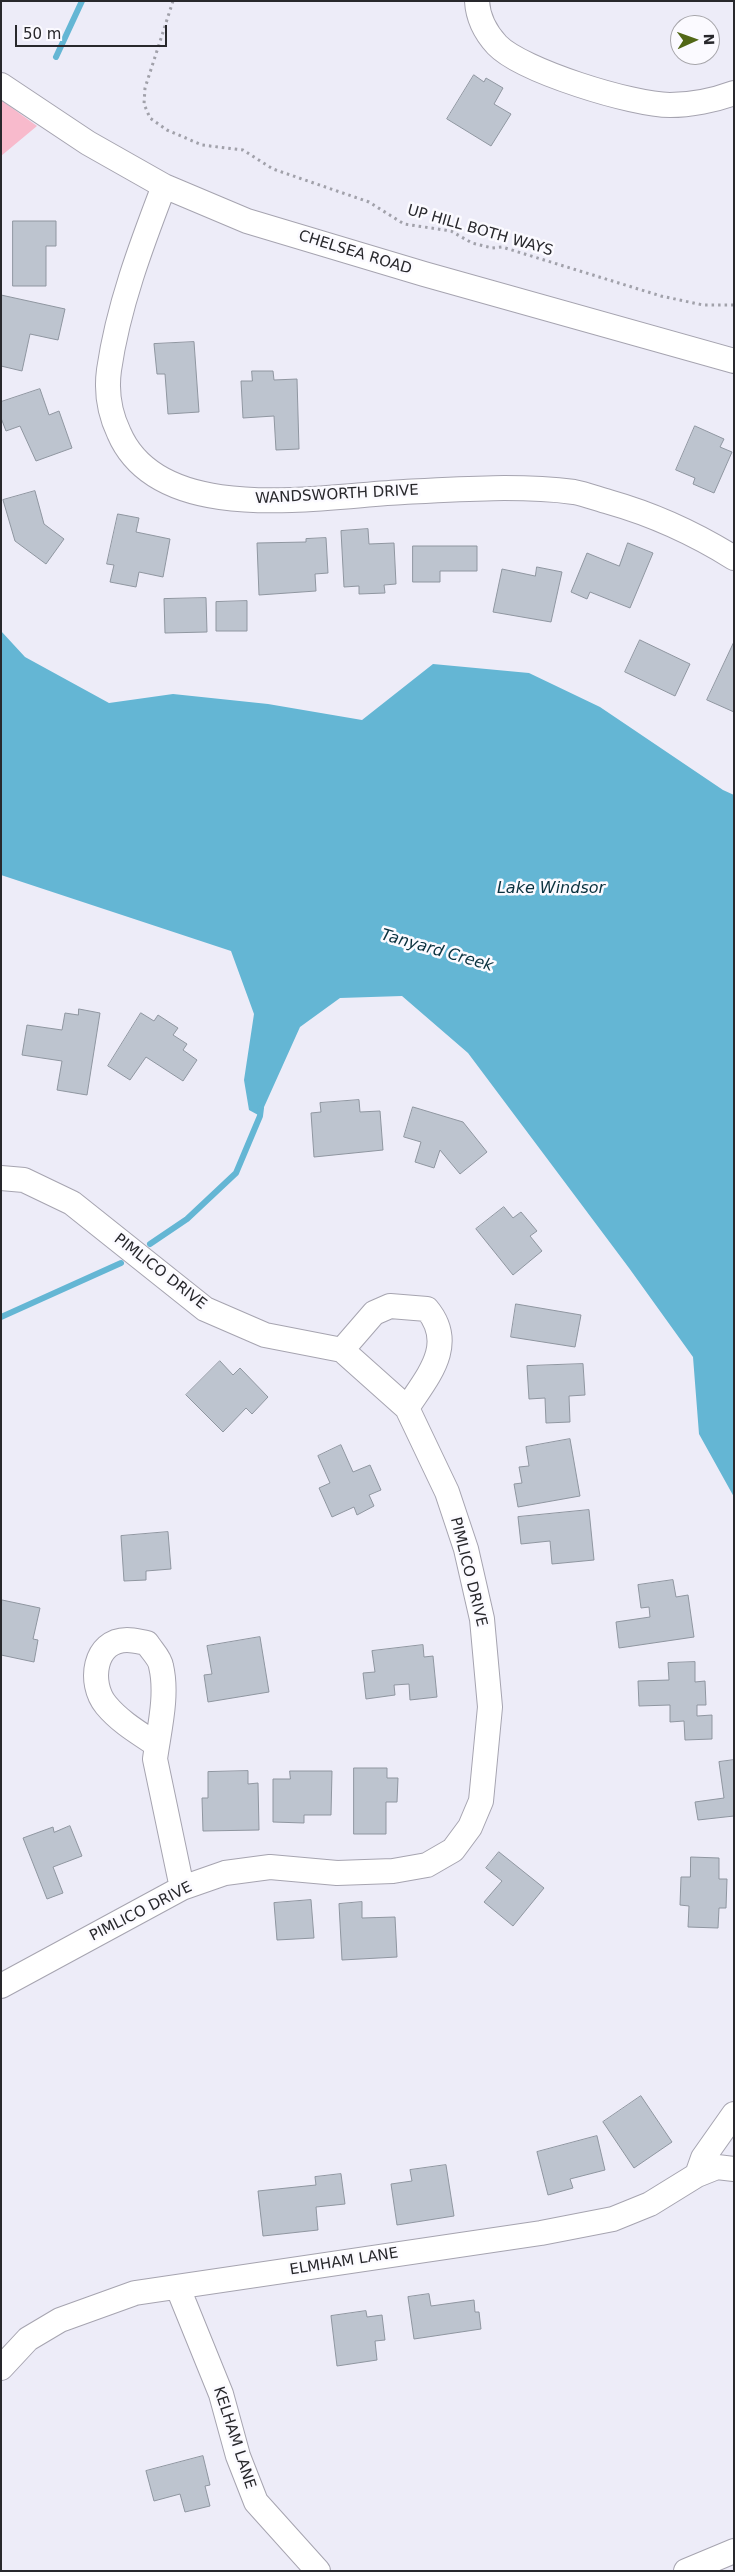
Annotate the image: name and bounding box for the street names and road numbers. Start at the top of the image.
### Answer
street label: UP HILL BOTH WAYS [405,202,555,260]
street label: CHELSEA ROAD [296,227,414,279]
street label: WANDSWORTH DRIVE [255,482,419,508]
street label: PIMLICO DRIVE [110,1230,210,1314]
street label: PIMLICO DRIVE [446,1515,490,1629]
street label: PIMLICO DRIVE [87,1878,195,1946]
street label: ELMHAM LANE [288,2245,400,2279]
street label: KELHAM LANE [209,2385,259,2491]

